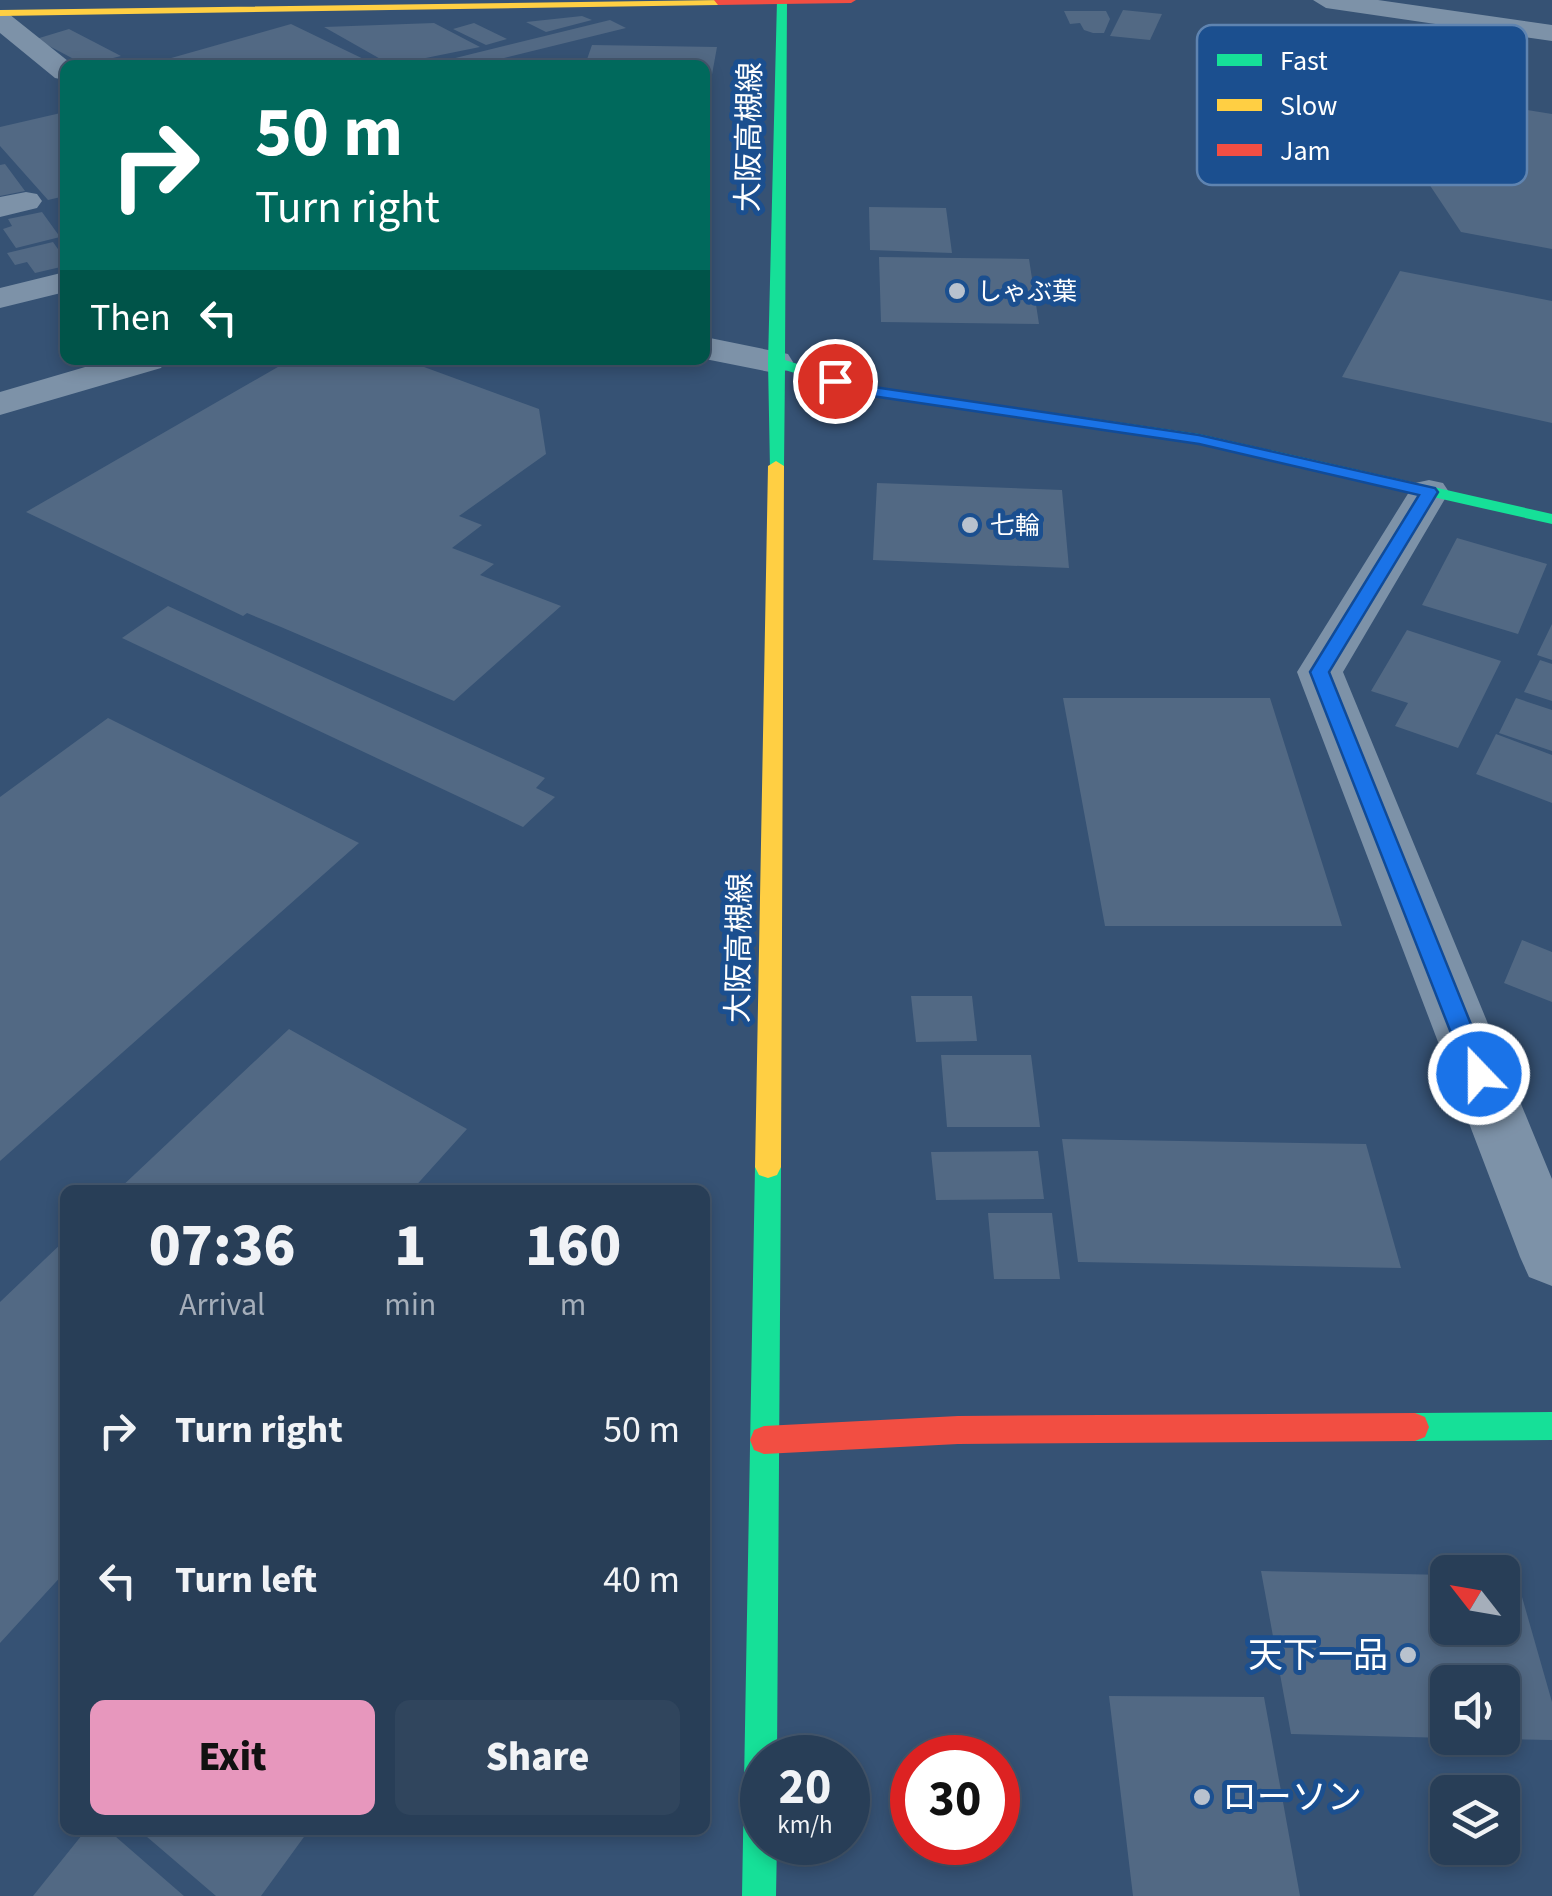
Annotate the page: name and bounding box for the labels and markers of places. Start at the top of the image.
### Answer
place label: しゃぶ葉 [977,274,1077,310]
marker: しゃぶ葉 [946,280,968,302]
pin [793,339,878,424]
place label: 七輪 [990,508,1040,544]
marker: 七輪 [959,514,981,536]
place label: 天下一品 [1248,1631,1388,1681]
marker: 天下一品 [1397,1644,1419,1666]
place label: ローソン [1222,1773,1362,1823]
marker: ローソン [1191,1786,1213,1808]

